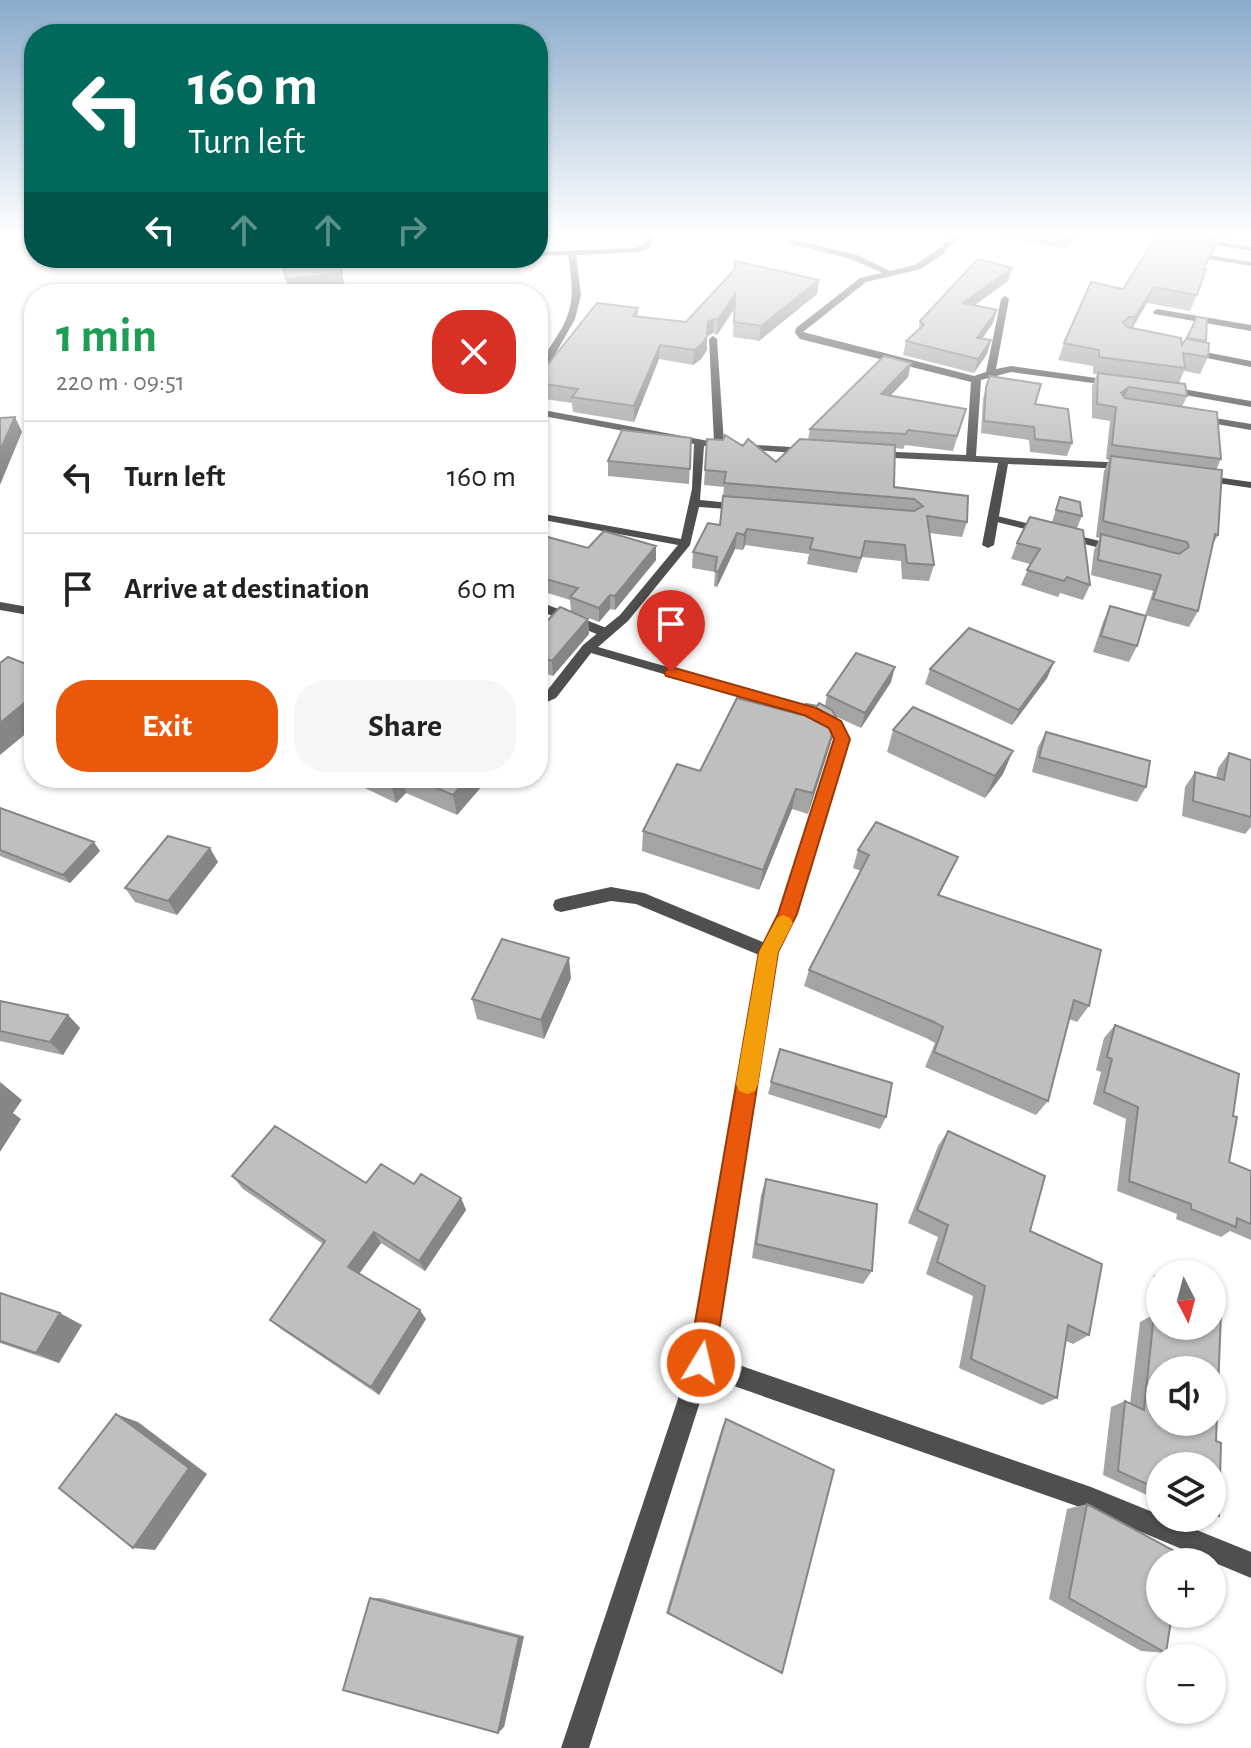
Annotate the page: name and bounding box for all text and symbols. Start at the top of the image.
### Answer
icon: left [56,56,160,160]
text: 160 m [188,59,318,115]
text: Turn left [188,124,305,160]
icon: left [138,208,182,252]
icon: ahead [222,208,266,252]
icon: ahead [306,208,350,252]
icon: right [390,208,434,252]
button: close [432,310,516,394]
text: 1 min [56,313,157,361]
text: 220 m · 09:51 [56,369,185,395]
icon: left [56,455,100,499]
text: Turn left [124,462,225,492]
text: 160 m [447,462,516,492]
icon: arrive [56,567,100,611]
text: Arrive at destination [124,574,370,604]
text: 60 m [457,574,516,604]
pin [637,590,705,672]
icon: arrive [649,602,693,646]
button: Exit [56,680,278,772]
button: Share [294,680,516,772]
north arrow [1146,1260,1226,1340]
map controls [1146,1260,1226,1724]
position arrow [659,1321,743,1405]
button: sound [1146,1356,1226,1436]
button: layers [1146,1452,1226,1532]
button: + [1146,1548,1226,1628]
button: − [1146,1644,1226,1724]

